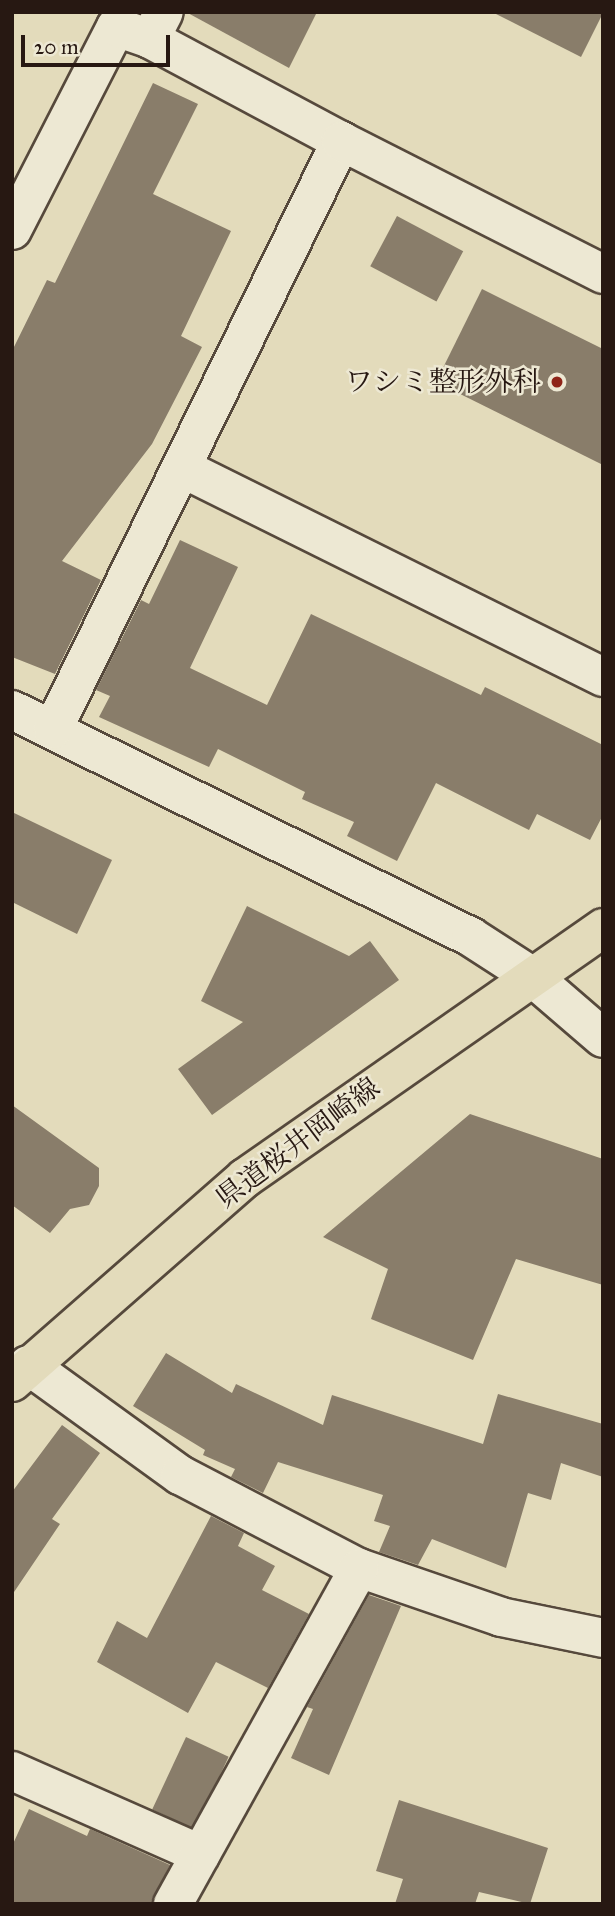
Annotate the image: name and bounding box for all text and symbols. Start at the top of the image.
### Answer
scale bar [24,21,173,65]
text: 20 m [34,34,79,60]
place label: ワシミ整形外科 [345,365,541,399]
marker: ワシミ整形外科 [547,372,567,392]
street label: 県道桜井岡崎線 [210,1071,386,1215]

